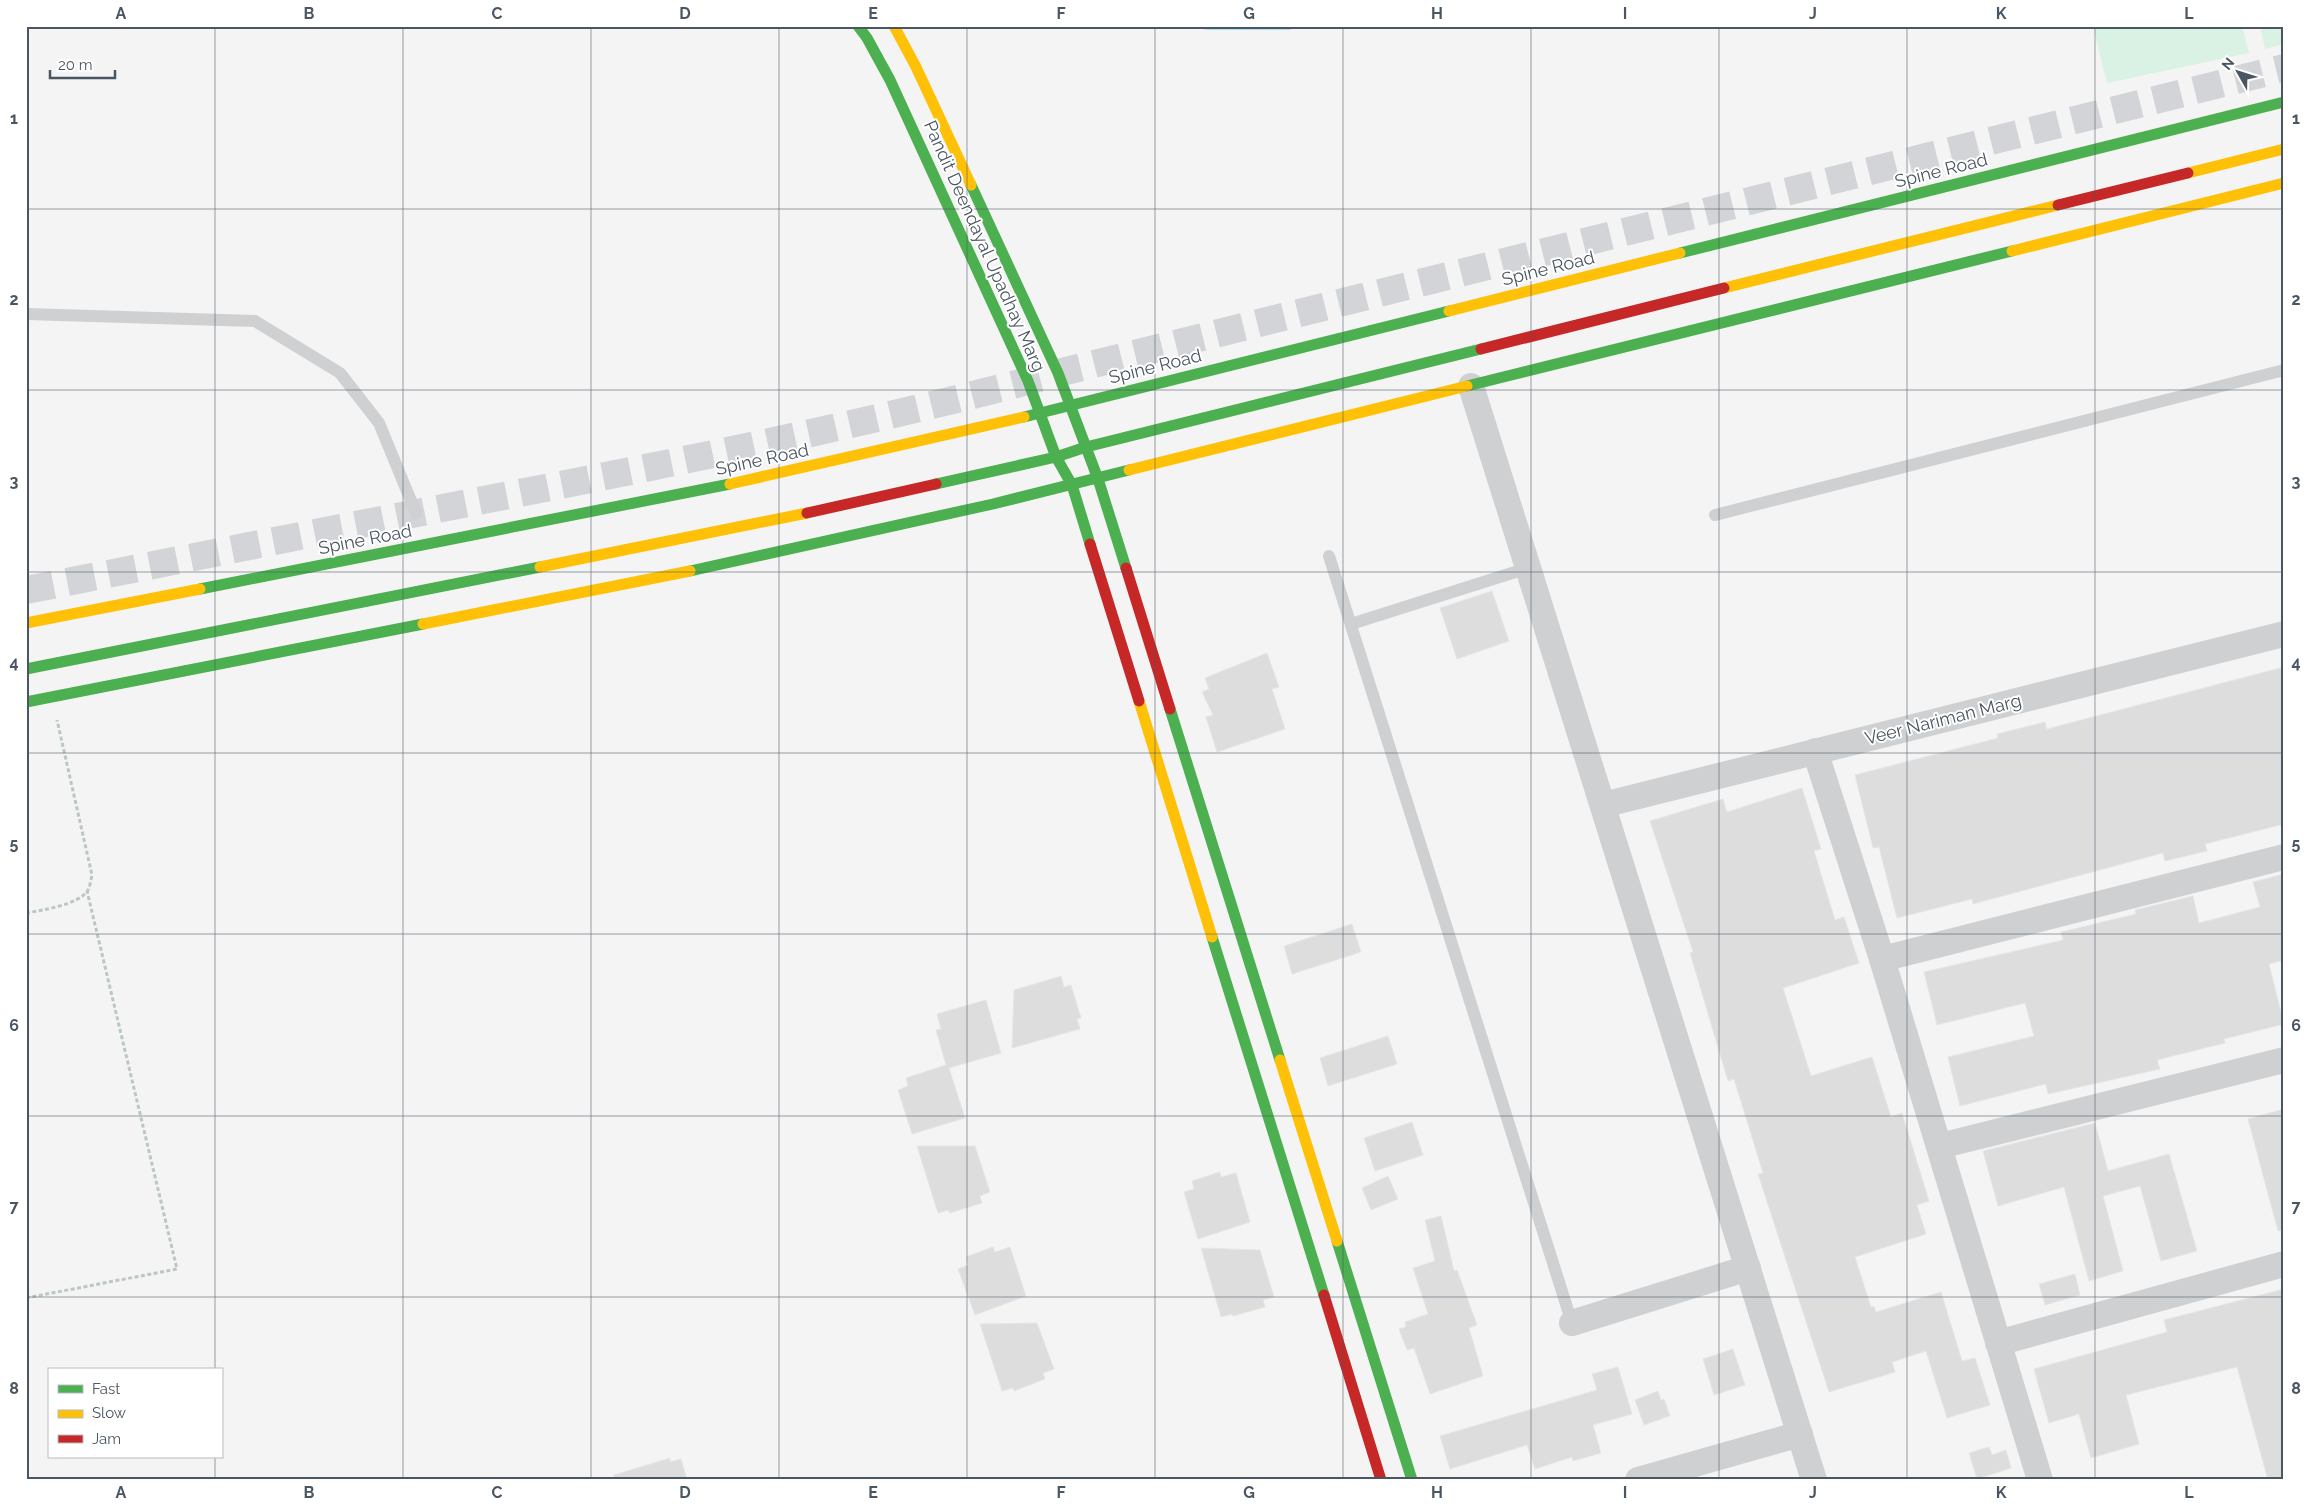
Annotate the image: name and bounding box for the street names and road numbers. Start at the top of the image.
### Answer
street label: Pandit Deendayal Upadhay Marg [920,117,1050,375]
street label: Spine Road [1892,148,1990,192]
street label: Spine Road [1499,246,1597,290]
street label: Spine Road [1106,344,1204,388]
street label: Spine Road [713,439,811,479]
street label: Spine Road [316,520,414,558]
street label: Veer Nariman Marg [1863,689,2023,749]

